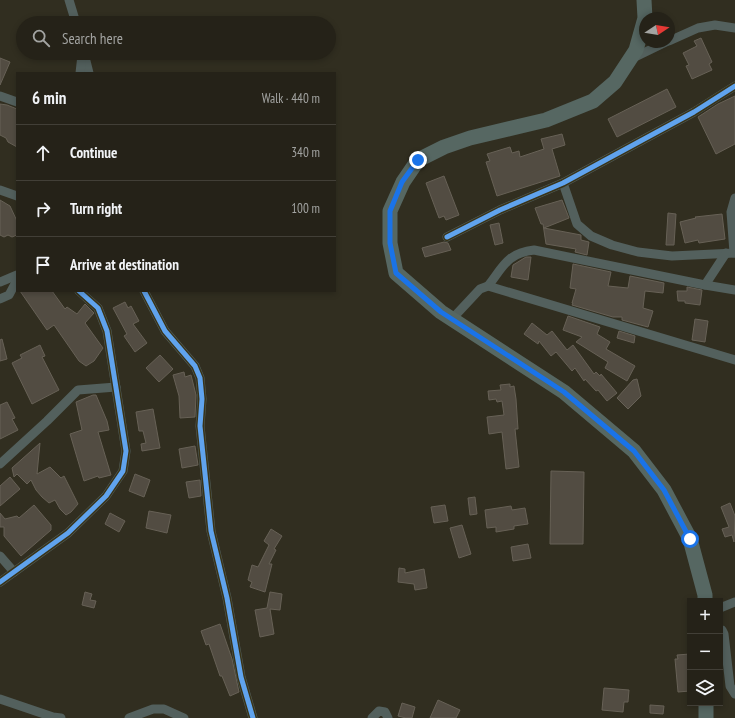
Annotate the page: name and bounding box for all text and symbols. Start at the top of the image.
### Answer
north arrow [639,12,675,48]
search box [16,16,336,60]
icon: search [30,27,52,49]
text: Search here [62,29,123,48]
text: 6 min [32,87,66,109]
text: Walk · 440 m [262,90,320,107]
icon: ahead [32,142,54,164]
text: Continue [70,143,117,162]
text: 340 m [291,144,320,161]
route end [409,151,427,169]
icon: right [32,198,54,220]
text: Turn right [70,199,122,218]
text: 100 m [291,200,320,217]
icon: arrive [32,254,54,276]
text: Arrive at destination [70,255,179,274]
route start [681,530,699,548]
map controls [687,598,723,706]
button: + [687,598,723,634]
button: − [687,634,723,670]
button: layers [687,670,723,706]

